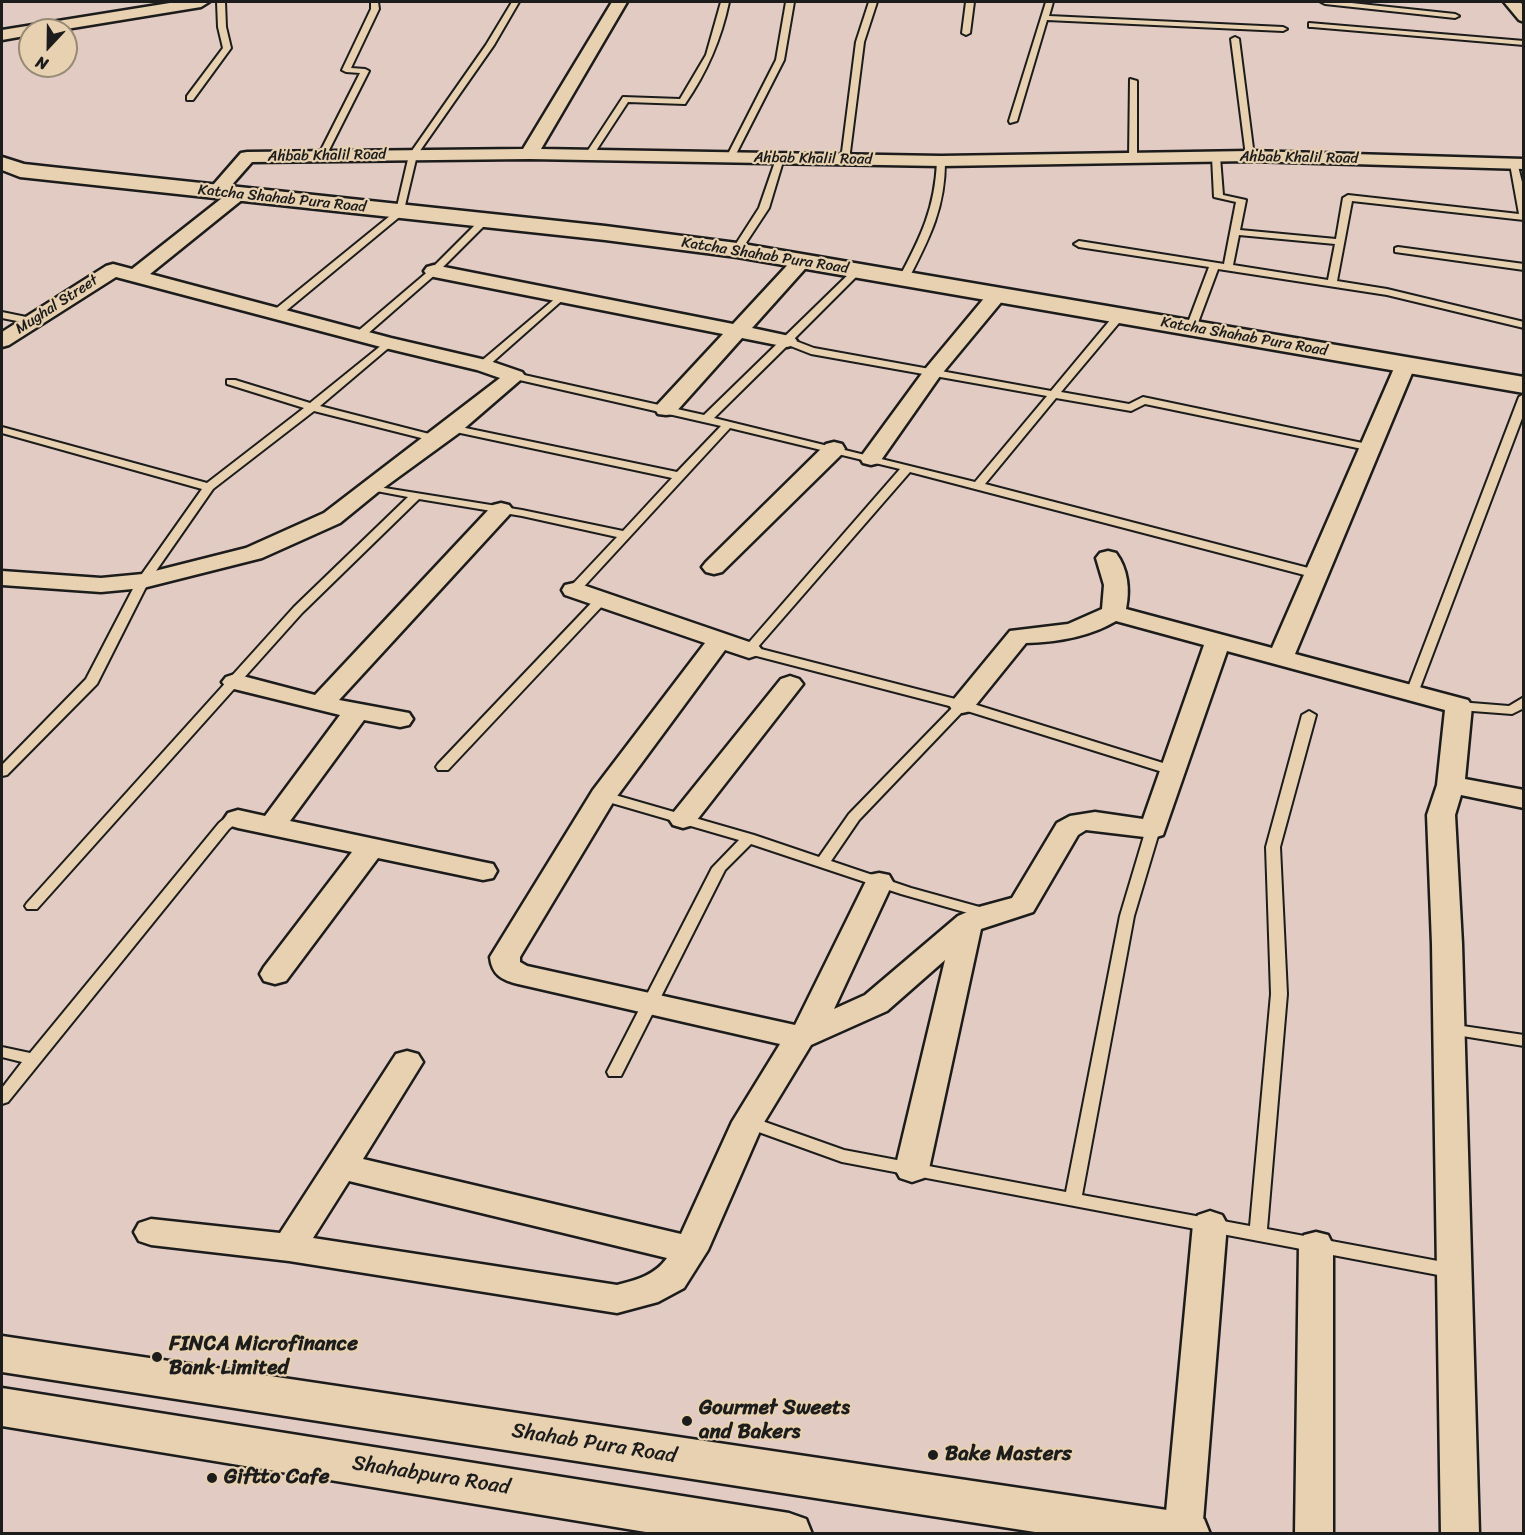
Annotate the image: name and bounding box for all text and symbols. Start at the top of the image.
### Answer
north arrow [18,18,78,78]
text: N [31,48,52,79]
street label: Ahbab Khalil Road [268,146,386,166]
street label: Ahbab Khalil Road [1240,148,1358,168]
street label: Ahbab Khalil Road [754,149,872,169]
street label: Katcha Shahab Pura Road [197,181,367,217]
street label: Katcha Shahab Pura Road [680,234,850,278]
street label: Mughal Street [12,272,102,338]
street label: Katcha Shahab Pura Road [1159,313,1329,361]
place label: FINCA Microfinance Bank Limited [169,1332,358,1382]
marker: FINCA Microfinance Bank Limited [150,1350,164,1364]
place label: Gourmet Sweets and Bakers [699,1396,850,1446]
marker: Gourmet Sweets and Bakers [680,1414,694,1428]
street label: Shahab Pura Road [510,1419,678,1469]
place label: Bake Masters [945,1442,1072,1468]
marker: Bake Masters [926,1448,940,1462]
street label: Shahabpura Road [350,1451,512,1501]
place label: Giftto Cafe [224,1465,330,1491]
marker: Giftto Cafe [205,1471,219,1485]

